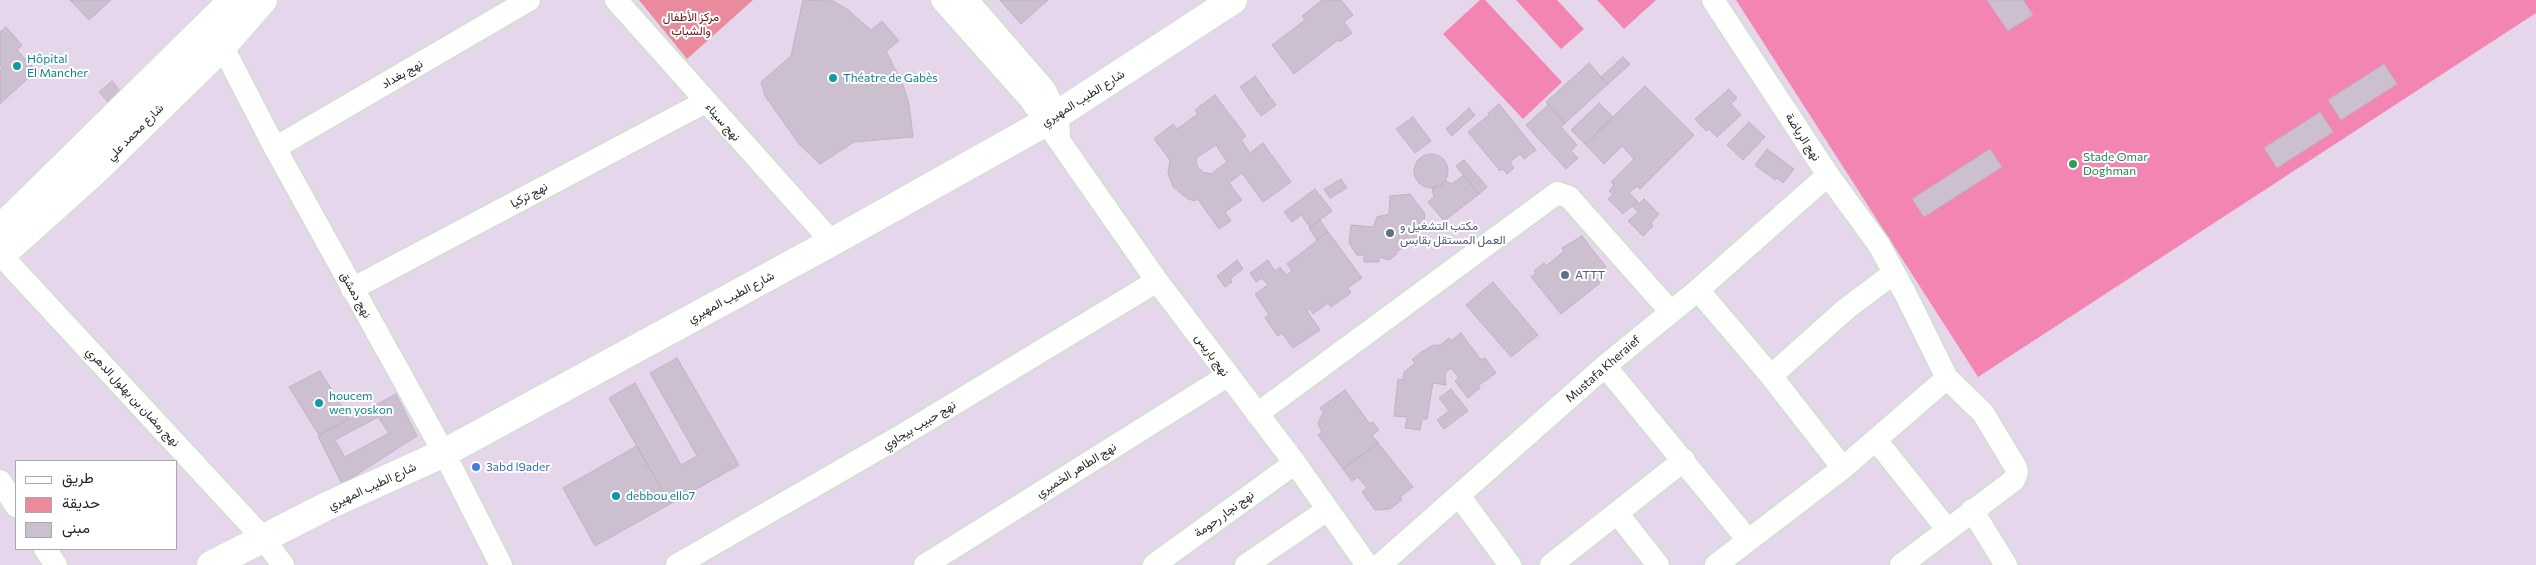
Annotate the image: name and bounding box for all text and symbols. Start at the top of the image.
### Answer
park label: مركز الأطفال والشباب [663,10,719,38]
place label: Hôpital El Mancher [27,52,88,80]
street label: نهج بغداد [379,56,425,92]
marker: Hôpital El Mancher [11,60,23,72]
street label: شارع الطيب المهيري [1039,67,1127,129]
place label: Théatre de Gabès [843,71,938,85]
marker: Théatre de Gabès [827,72,839,84]
street label: نهج سيناء [703,100,743,144]
street label: شارع محمد علي [104,101,166,163]
street label: نهج الرياضة [1782,110,1824,164]
place label: Stade Omar Doghman [2083,150,2148,178]
marker: Stade Omar Doghman [2067,158,2079,170]
street label: نهج تركيا [508,179,550,211]
place label: مكتب التشغيل و العمل المستقل بقابس [1400,219,1506,247]
marker: مكتب التشغيل و العمل المستقل بقابس [1384,227,1396,239]
street label: شارع الطيب المهيري [685,268,777,326]
place label: ATTT [1575,268,1605,282]
street label: نهج دمشق [337,269,375,321]
marker: ATTT [1559,269,1571,281]
street label: نهج باريس [1192,331,1232,379]
street label: Mustafa Kheraief [1563,333,1643,405]
street label: نهج رمضان بن بهلول الدهري [83,344,183,450]
place label: houcem wen yoskon [329,389,393,417]
marker: houcem wen yoskon [313,397,325,409]
street label: نهج حبيب بيجاوي [880,397,958,453]
street label: نهج الطاهر الخميري [1033,440,1119,500]
street label: شارع الطيب المهيري [326,459,418,513]
legend [15,460,178,550]
place label: 3abd l9ader [486,460,550,474]
marker: 3abd l9ader [470,461,482,473]
text: طريق [62,468,94,486]
street label: نهج نجار رحومة [1191,488,1257,540]
place label: debbou ello7 [626,489,695,503]
marker: debbou ello7 [610,490,622,502]
text: حديقة [62,493,100,511]
text: مبنى [62,518,90,536]

